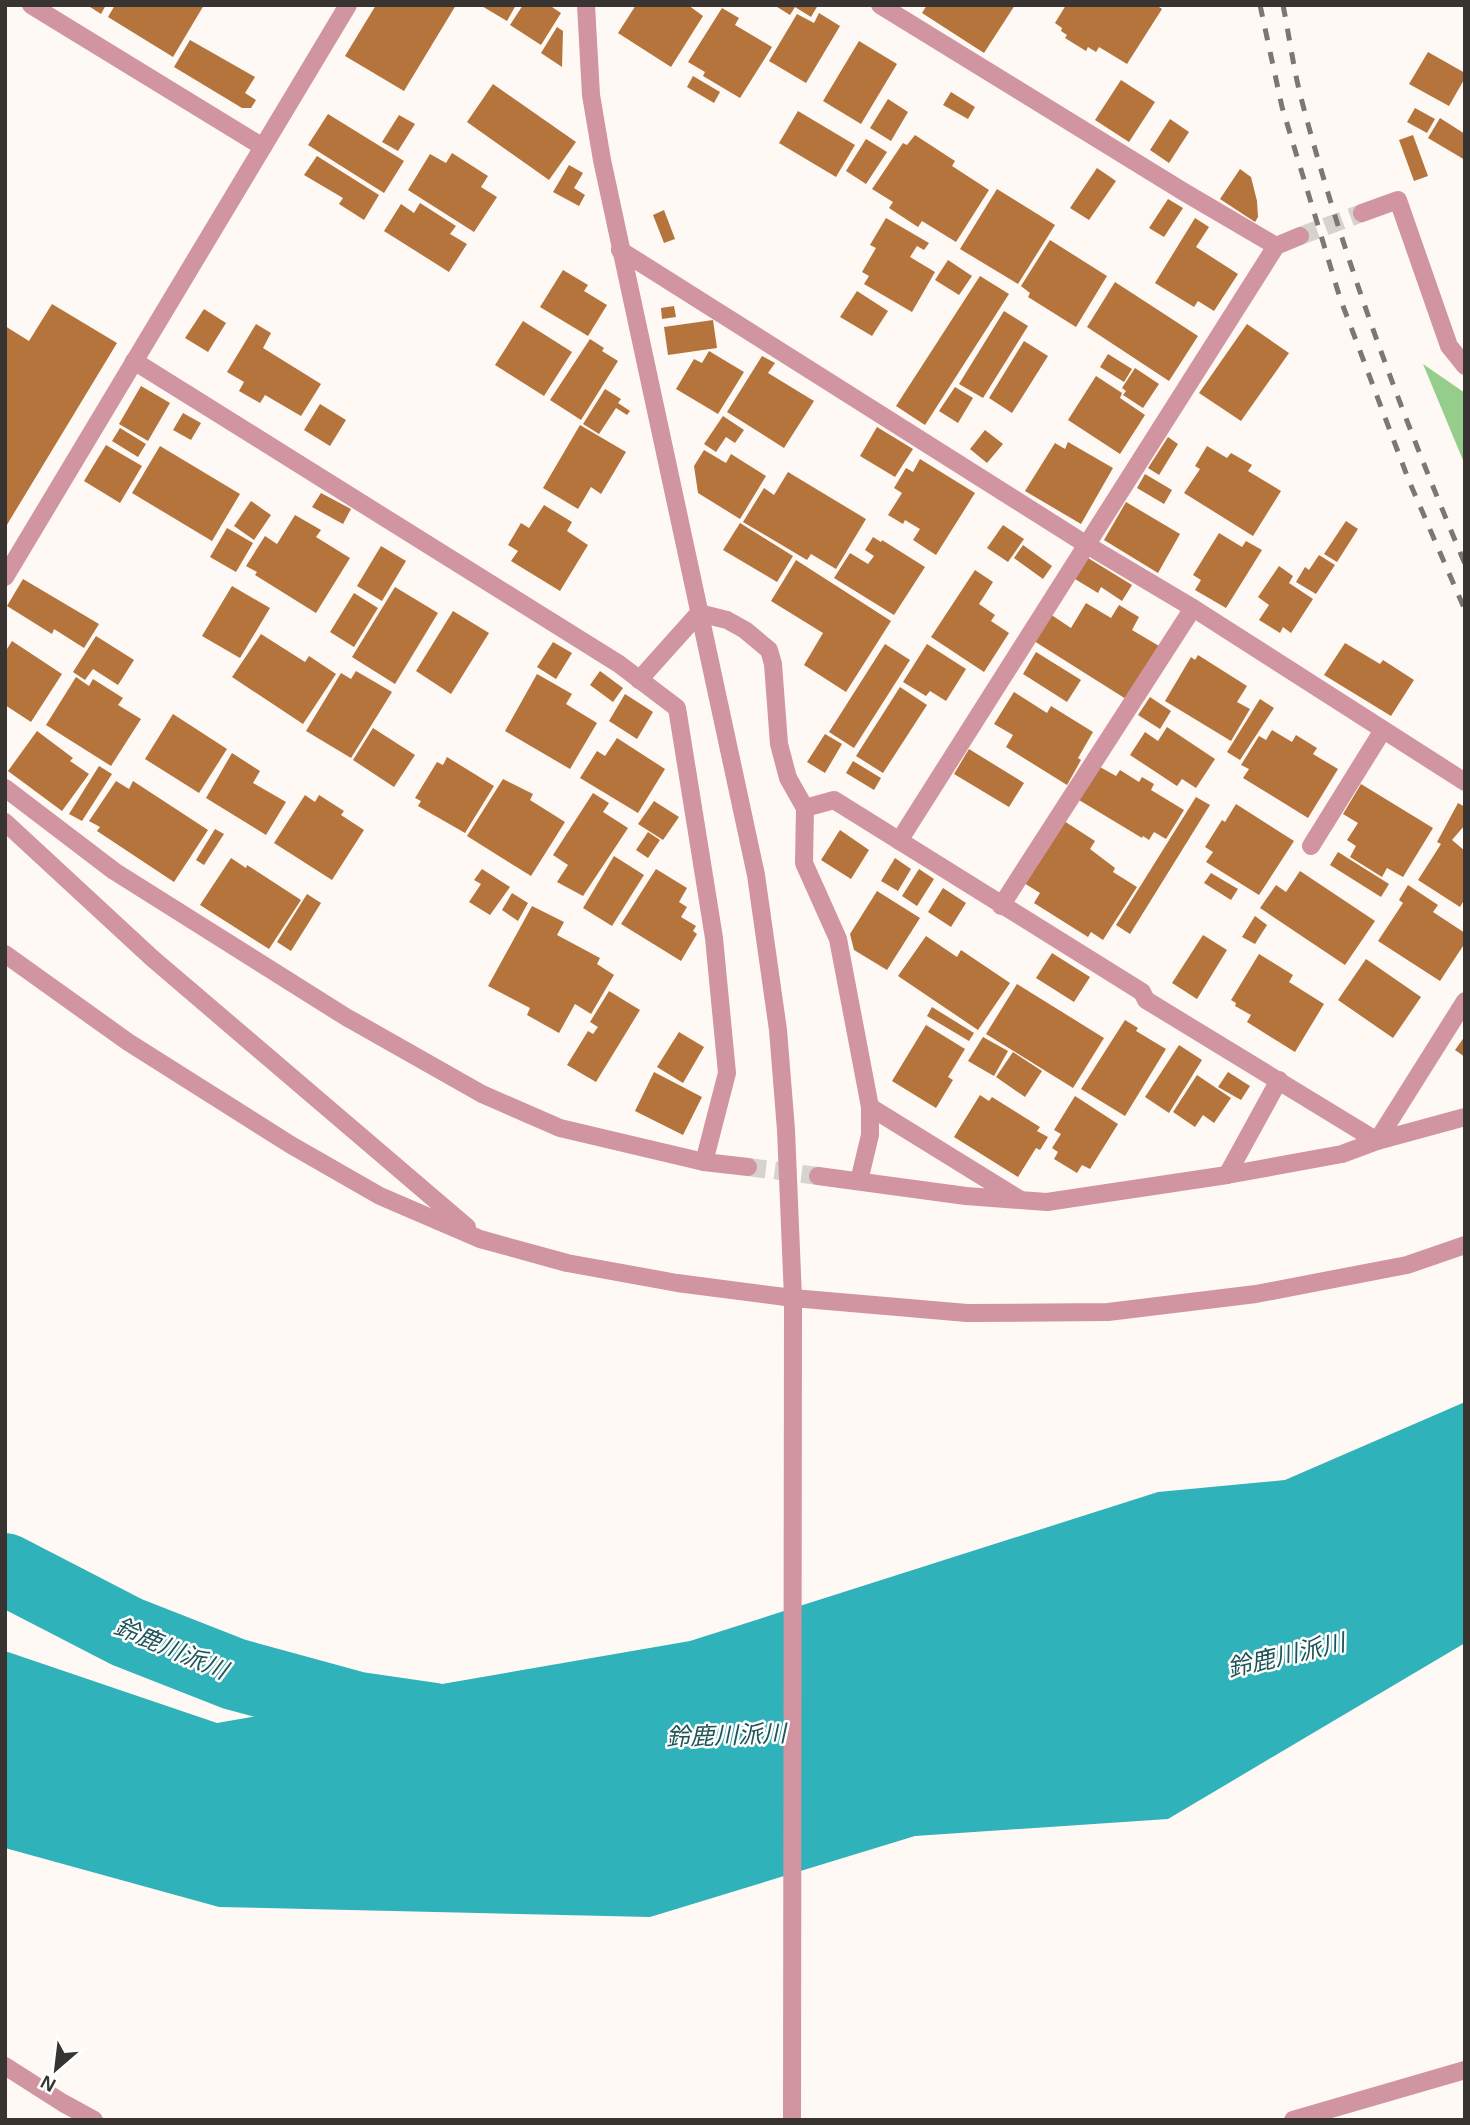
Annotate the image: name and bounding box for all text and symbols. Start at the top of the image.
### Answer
water label: 鈴鹿川派川 [110,1612,234,1685]
water label: 鈴鹿川派川 [1225,1628,1350,1682]
water label: 鈴鹿川派川 [666,1719,789,1751]
north arrow [21,2034,91,2104]
text: N [37,2071,59,2096]

